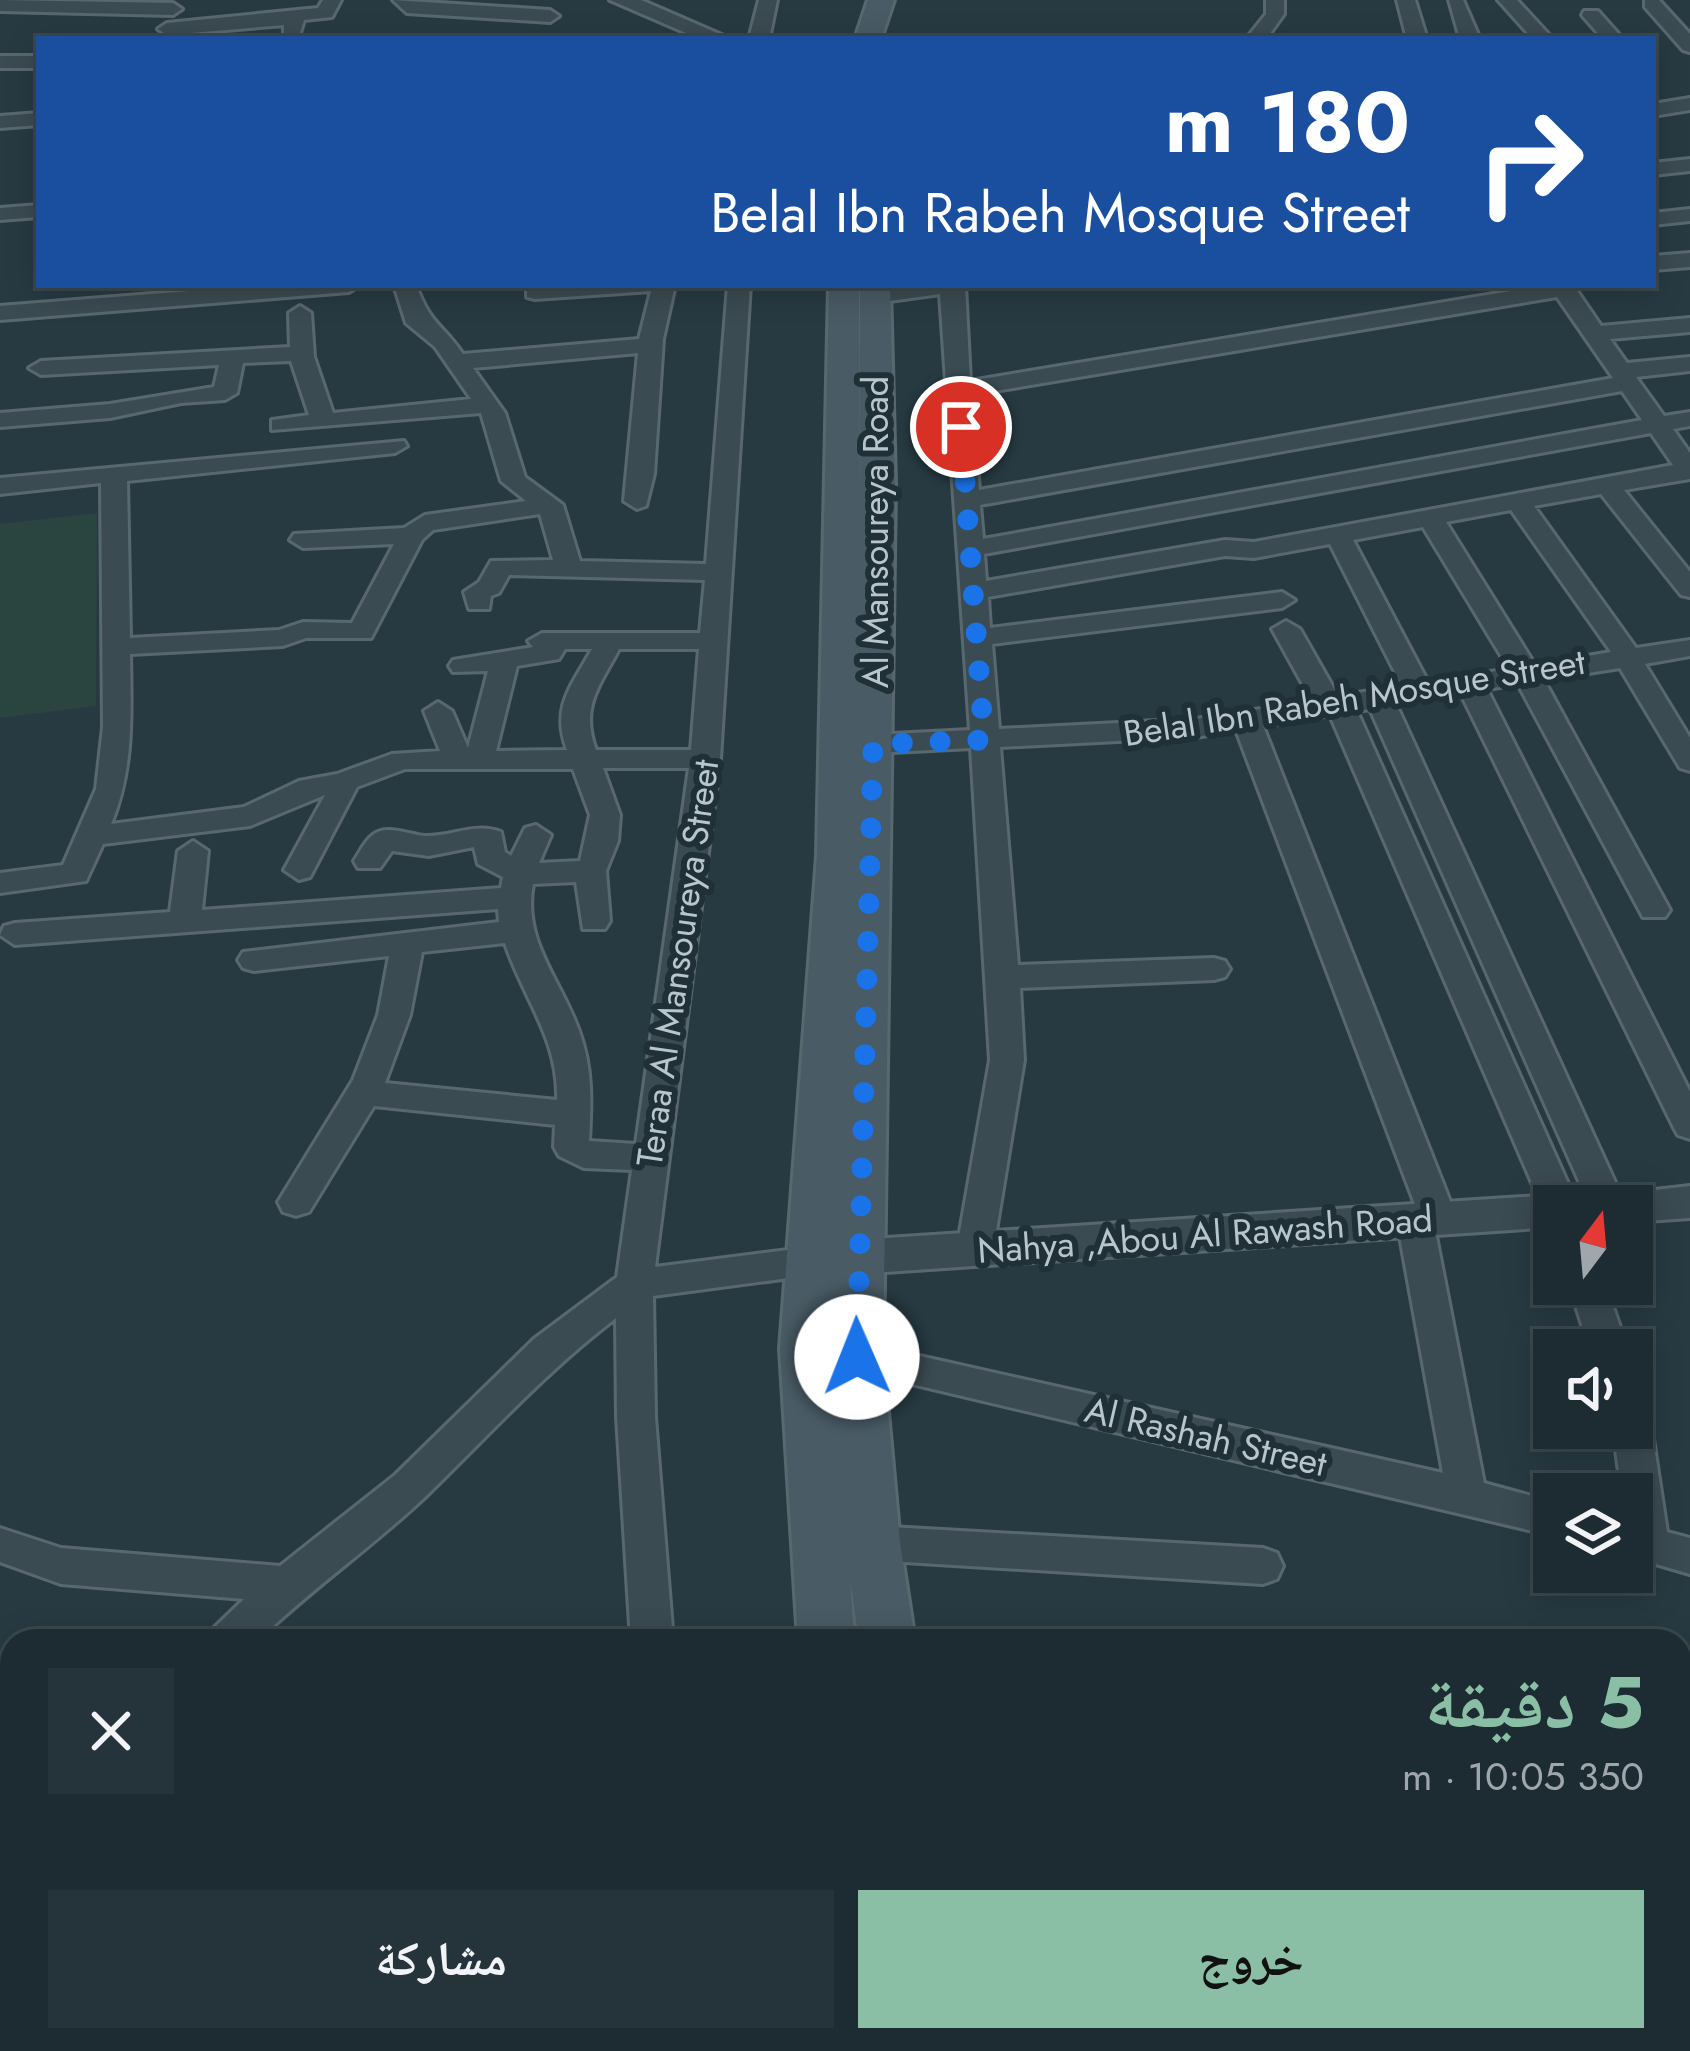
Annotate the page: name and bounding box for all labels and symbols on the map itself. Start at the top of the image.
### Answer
street label: Al Mansoureya Road [849,376,901,688]
pin [910,376,1012,478]
street label: Belal Ibn Rabeh Mosque Street [1120,635,1589,759]
street label: Teraa Al Mansoureya Street [623,756,731,1170]
north arrow [1533,1185,1653,1305]
street label: Nahya ,Abou Al Rawash Road [976,1192,1434,1276]
position arrow [794,1294,920,1420]
street label: Al Rashah Street [1080,1383,1332,1489]

